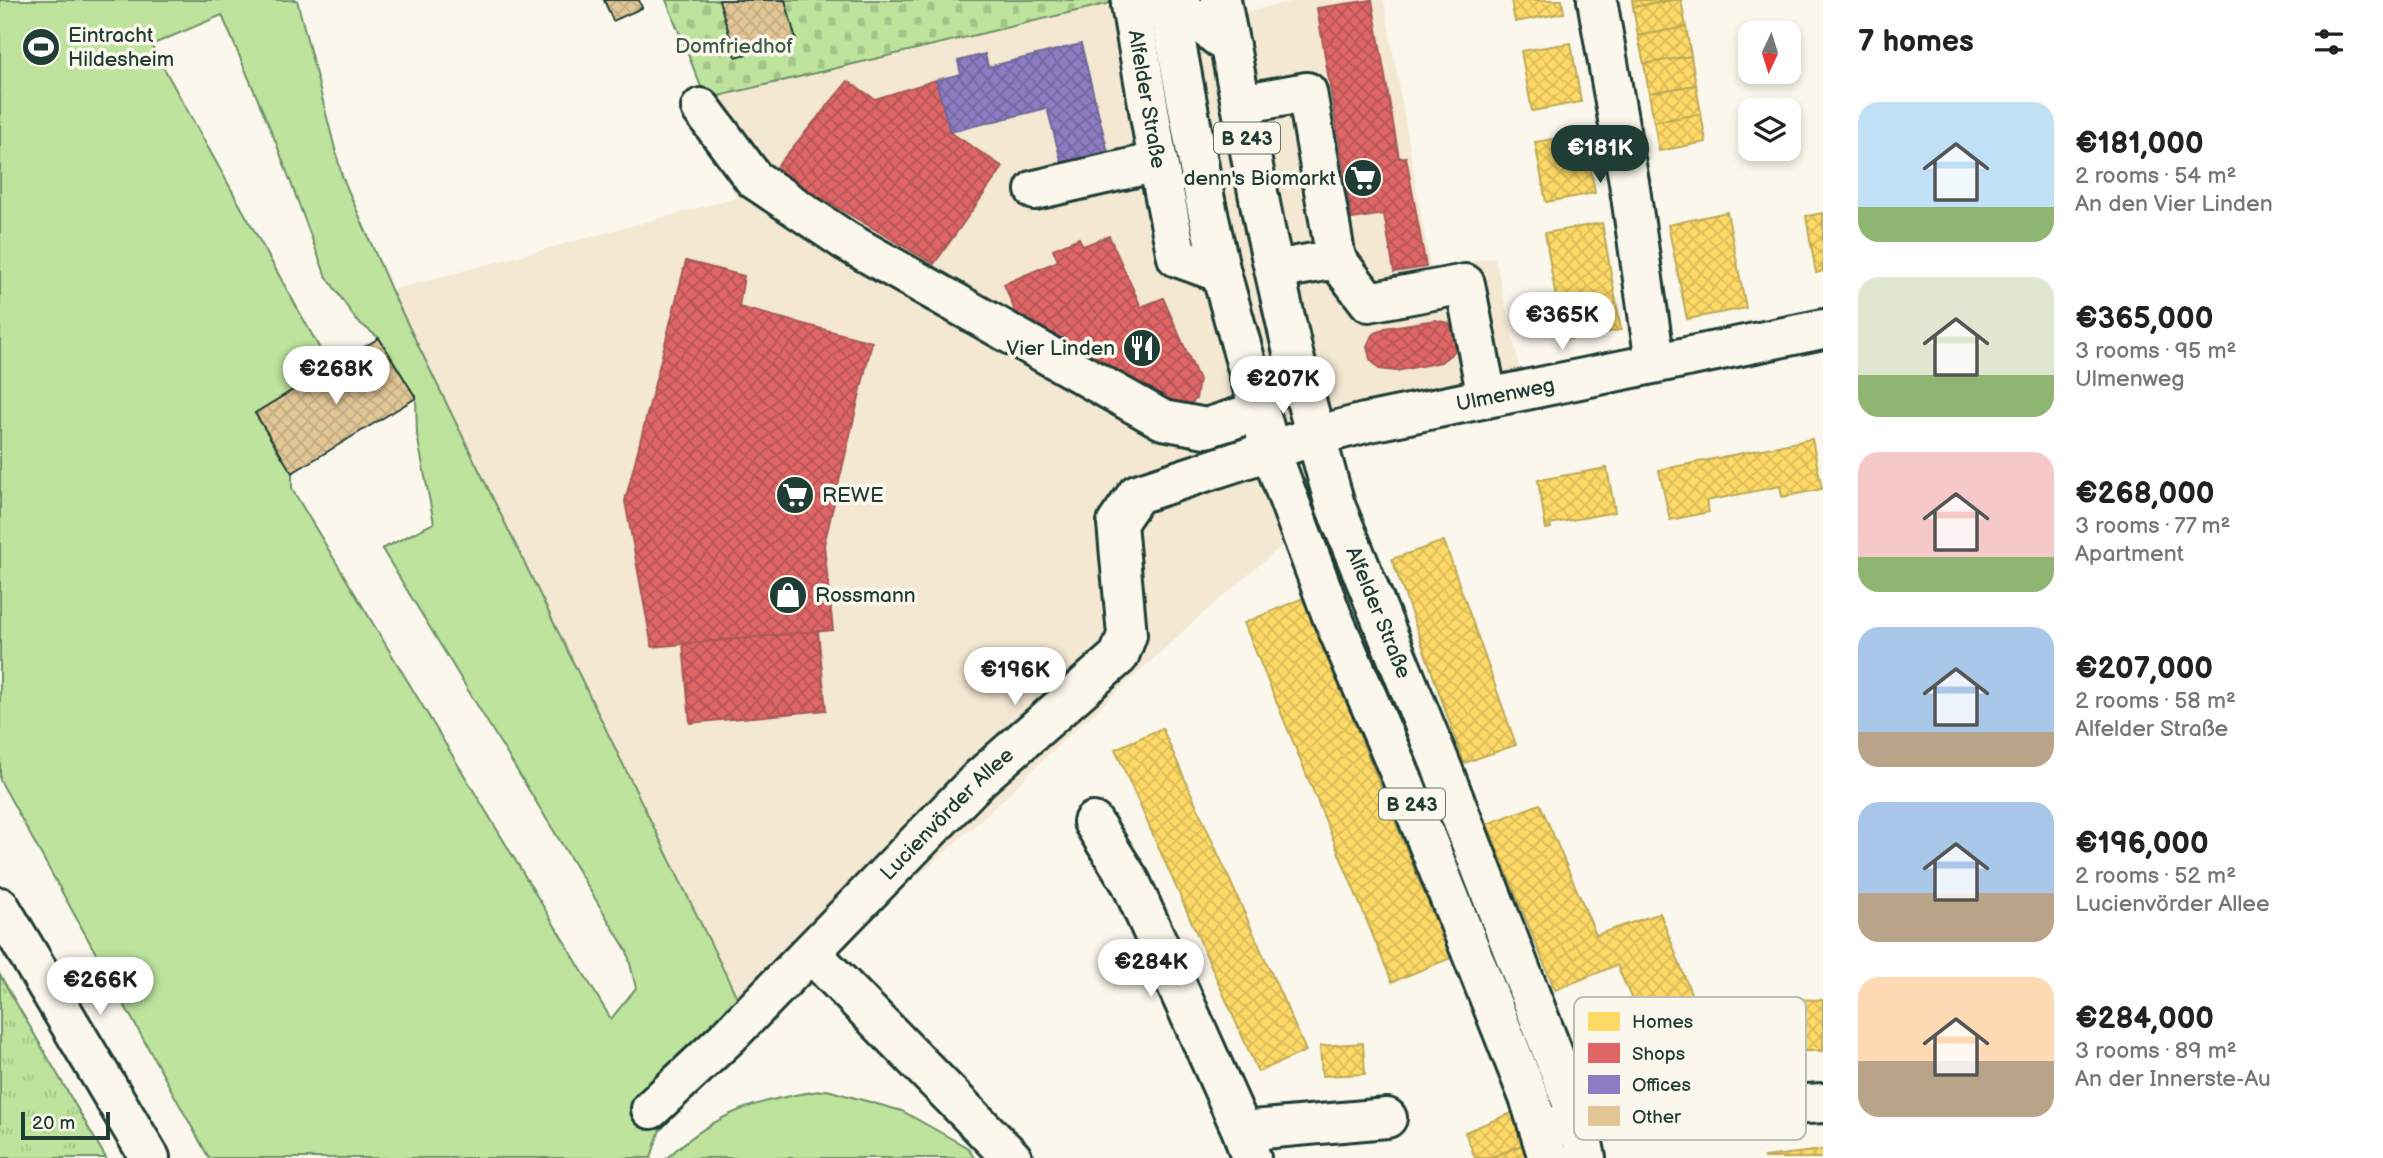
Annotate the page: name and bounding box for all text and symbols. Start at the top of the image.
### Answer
north arrow [1738,21,1801,84]
map controls [1738,21,1801,161]
place label: Eintracht Hildesheim [68,23,174,72]
icon: filters [2310,23,2348,61]
text: 7 homes [1858,24,1974,60]
sports icon: Eintracht Hildesheim [20,26,62,68]
street label: Alfelder Straße [1123,28,1171,170]
park label: Domfriedhof [675,34,793,59]
button: layers [1738,98,1801,161]
road number: B 243 [1214,122,1280,154]
pin: €181K [1551,125,1649,185]
text: €181,000 [2075,126,2204,162]
icon: home [1914,130,1998,214]
text: €181K [1567,134,1633,162]
supermarket icon: denn's Biomarkt [1342,157,1384,199]
text: 2 rooms · 54 m² [2075,162,2237,190]
place label: denn's Biomarkt [1183,166,1337,191]
text: An den Vier Linden [2075,190,2273,218]
pin: €365K [1513,292,1611,352]
text: €365K [1525,301,1599,329]
text: €365,000 [2075,301,2213,337]
icon: home [1914,305,1998,389]
restaurant icon: Vier Linden [1121,327,1163,369]
place label: Vier Linden [1006,336,1115,361]
text: 3 rooms · 95 m² [2075,337,2236,365]
pin: €268K [287,346,385,406]
text: €268K [299,355,373,383]
pin: €207K [1234,356,1332,416]
text: €207K [1246,365,1320,393]
text: Ulmenweg [2075,365,2185,393]
street label: Ulmenweg [1454,372,1557,417]
supermarket icon: REWE [774,474,816,516]
text: €268,000 [2075,476,2215,512]
icon: home [1914,480,1998,564]
place label: REWE [822,483,884,508]
text: 3 rooms · 77 m² [2075,512,2231,540]
text: Apartment [2075,540,2184,568]
street label: Alfelder Straße [1340,543,1416,682]
shop icon: Rossmann [767,574,809,616]
place label: Rossmann [815,583,916,608]
pin: €196K [966,648,1064,707]
text: €207,000 [2075,651,2213,687]
icon: home [1914,655,1998,739]
text: €196K [980,656,1050,684]
text: 2 rooms · 58 m² [2075,687,2236,715]
text: Alfelder Straße [2075,715,2228,743]
street label: Lucienvörder Allee [875,743,1019,886]
road number: B 243 [1379,789,1445,820]
text: €196,000 [2075,826,2209,862]
icon: home [1914,830,1998,914]
text: 2 rooms · 52 m² [2075,862,2236,890]
text: Lucienvörder Allee [2075,890,2270,918]
pin: €284K [1102,940,1200,999]
text: €284K [1114,948,1188,976]
pin: €266K [51,958,149,1017]
text: €266K [63,966,137,994]
legend [1574,997,1806,1140]
text: €284,000 [2075,1001,2214,1037]
icon: home [1914,1005,1998,1089]
text: Homes [1632,1011,1693,1034]
text: 3 rooms · 89 m² [2075,1037,2237,1065]
text: Shops [1632,1043,1685,1066]
text: An der Innerste-Au [2075,1065,2271,1093]
text: Offices [1632,1074,1691,1097]
text: Other [1632,1106,1682,1129]
scale bar [21,1109,110,1141]
text: 20 m [32,1112,75,1135]

